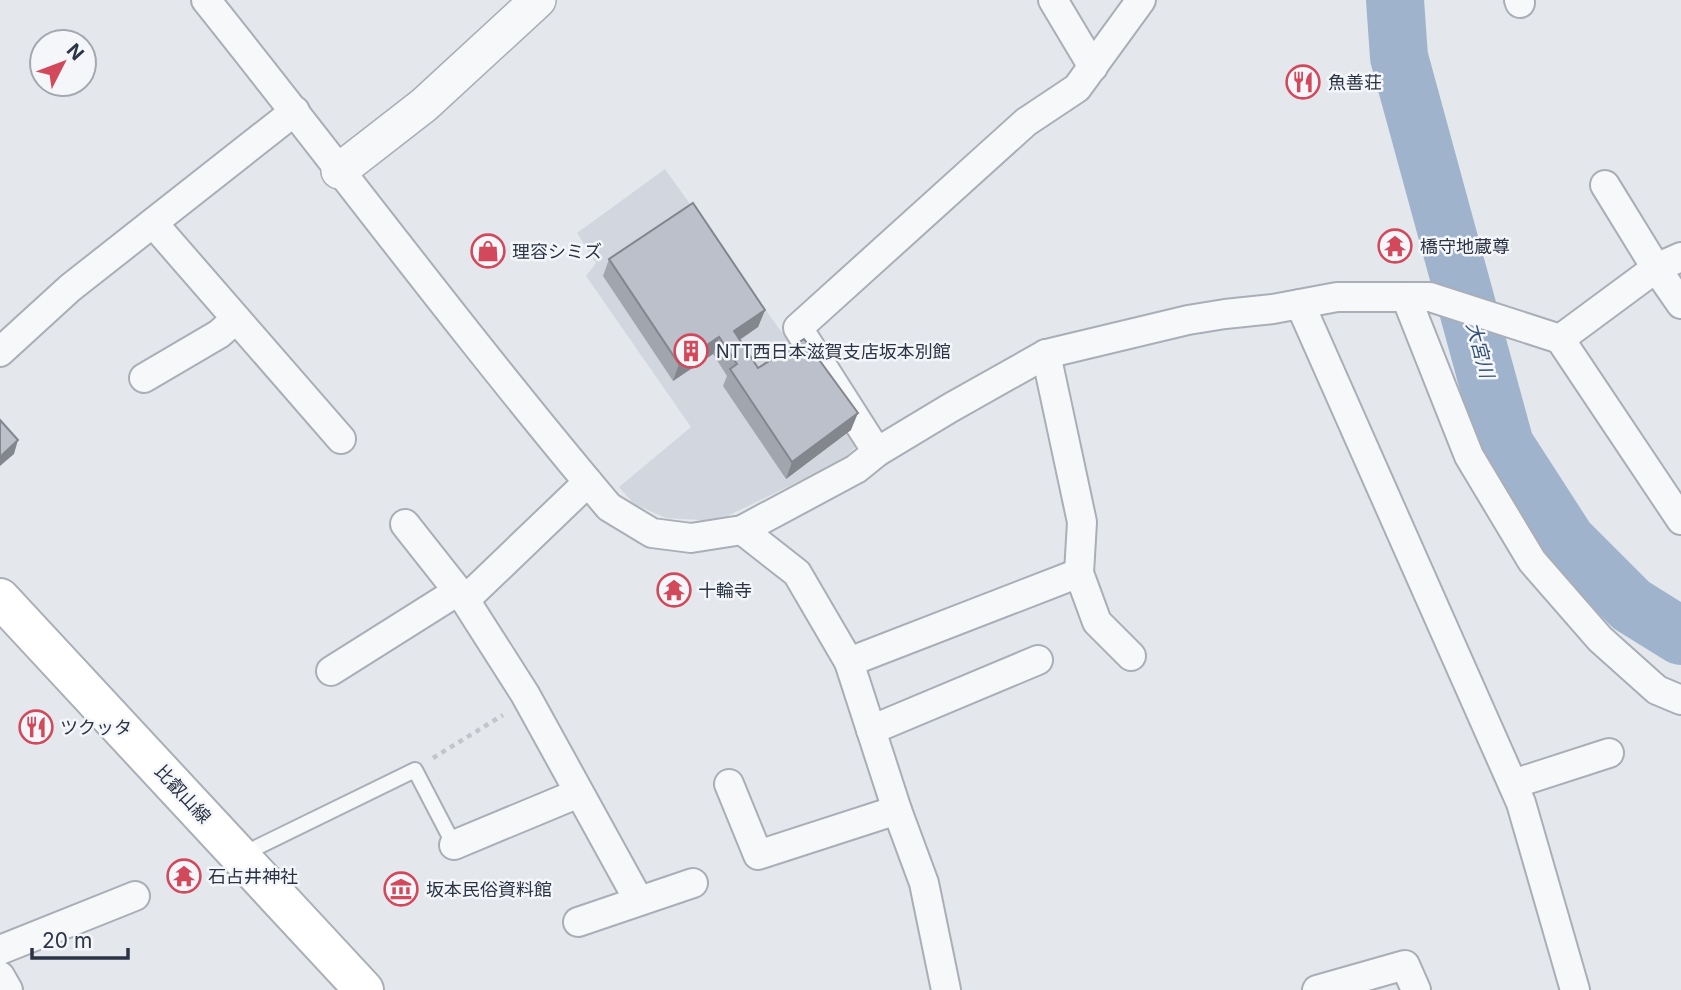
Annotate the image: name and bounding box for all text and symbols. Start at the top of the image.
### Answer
north arrow [28,28,98,98]
text: N [62,39,89,65]
restaurant icon: 魚善荘 [1284,63,1322,101]
place label: 魚善荘 [1328,72,1382,93]
temple icon: 橋守地蔵尊 [1376,227,1414,265]
shop icon: 理容シミズ [469,232,507,270]
place label: 橋守地蔵尊 [1420,236,1510,257]
place label: 理容シミズ [512,241,602,262]
water label: 大宮川 [1462,319,1499,382]
building icon: NTT西日本滋賀支店坂本別館 [672,332,710,370]
place label: NTT西日本滋賀支店坂本別館 [716,341,951,362]
temple icon: 十輪寺 [655,571,693,609]
place label: 十輪寺 [698,580,752,601]
restaurant icon: ツクッタ [17,708,55,746]
place label: ツクッタ [60,717,132,738]
street label: 比叡山線 [151,761,215,827]
temple icon: 石占井神社 [165,857,203,895]
place label: 石占井神社 [208,866,298,887]
museum icon: 坂本民俗資料館 [382,870,420,908]
place label: 坂本民俗資料館 [426,879,552,900]
scale bar [32,916,128,960]
text: 20 m [42,928,92,953]

